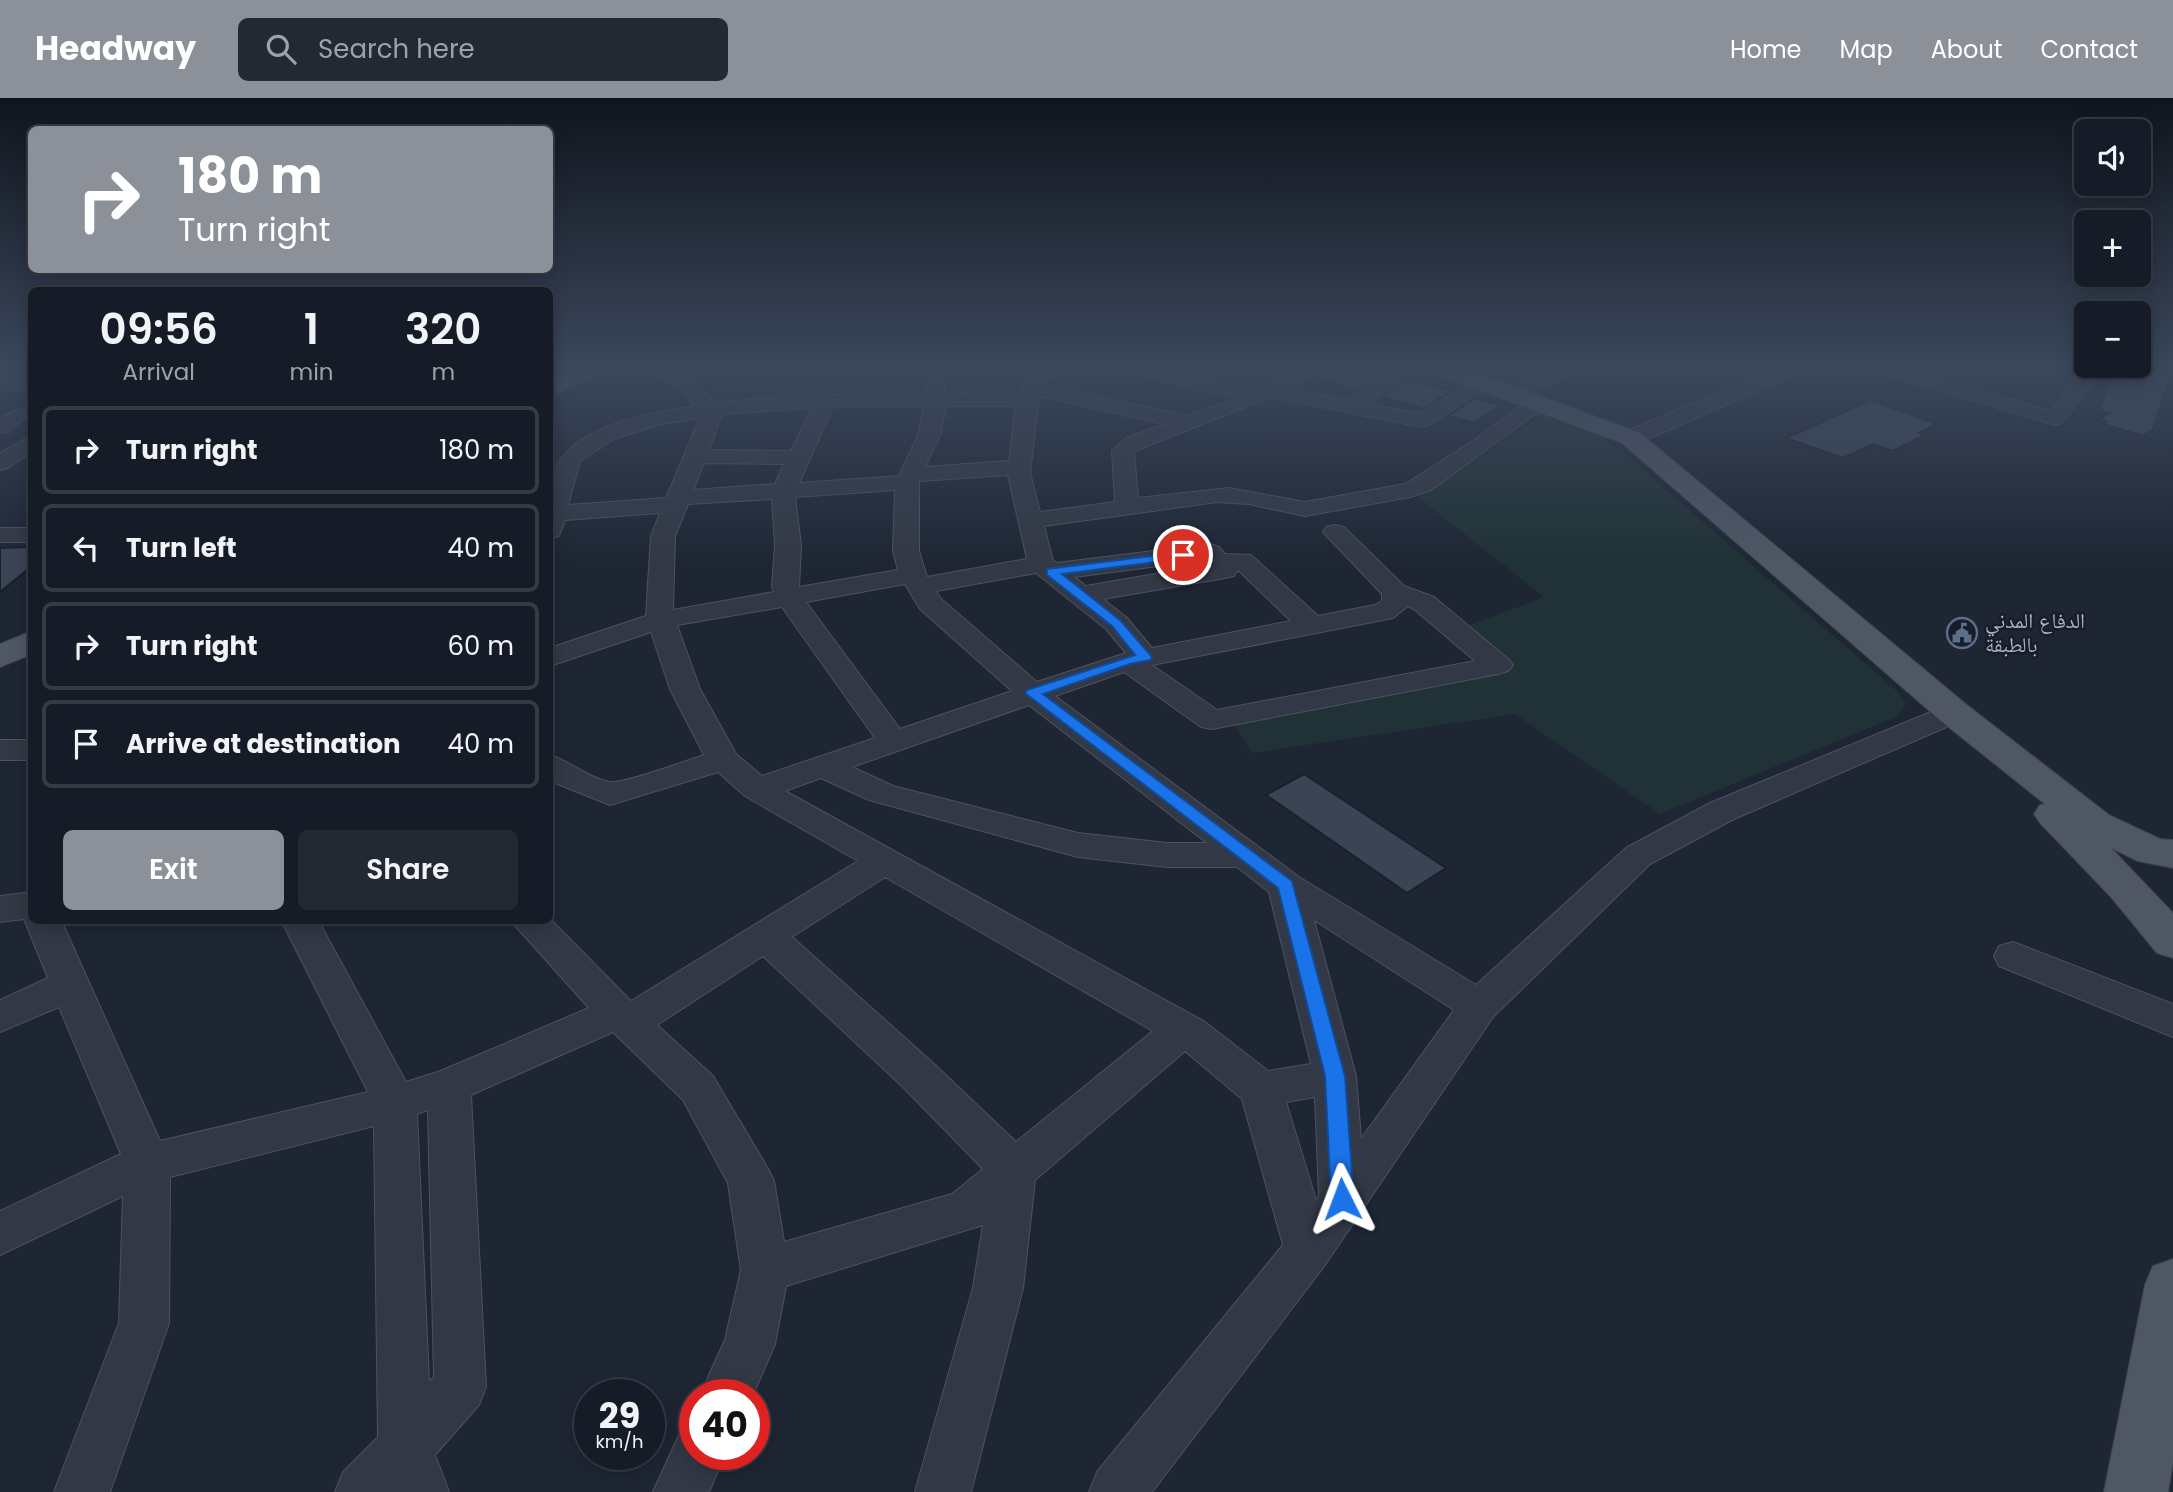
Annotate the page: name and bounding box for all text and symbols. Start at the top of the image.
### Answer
search box [238,18,728,81]
text: Headway [35,25,196,72]
icon: search [262,30,300,68]
text: Search here [318,31,475,67]
text: Home [1730,33,1802,66]
text: Map [1840,33,1893,66]
text: About [1931,33,2002,66]
text: Contact [2040,33,2138,66]
map controls [2074,119,2151,378]
button: sound [2074,119,2151,196]
text: 180 m [178,142,322,210]
icon: right [63,154,154,245]
text: Turn right [178,207,330,252]
button: + [2074,210,2151,287]
text: 09:56 [100,300,218,359]
text: 1 [304,300,319,359]
text: 320 [405,300,481,359]
button: − [2074,301,2151,378]
text: Arrival [123,356,195,388]
text: min [289,356,334,388]
text: m [431,356,455,388]
icon: right [67,431,105,469]
text: Turn right [126,432,258,468]
text: 180 m [439,432,514,468]
pin [1153,525,1213,585]
icon: left [67,529,105,567]
text: Turn left [126,530,237,566]
text: 40 m [448,530,514,566]
icon: arrive [1164,536,1202,574]
place label: الدفاع المدني بالطبقة [1985,606,2085,659]
public building icon: الدفاع المدني بالطبقة [1945,616,1979,650]
icon: right [67,627,105,665]
text: Turn right [126,628,258,664]
text: 60 m [447,628,514,664]
icon: arrive [67,725,105,763]
text: Arrive at destination [126,726,401,762]
text: 40 m [448,726,514,762]
button: Exit [63,830,284,910]
button: Share [298,830,518,910]
position arrow [1305,1162,1379,1236]
speed limit sign: 40 [679,1379,770,1470]
text: 29 [599,1391,640,1440]
text: km/h [596,1429,643,1454]

